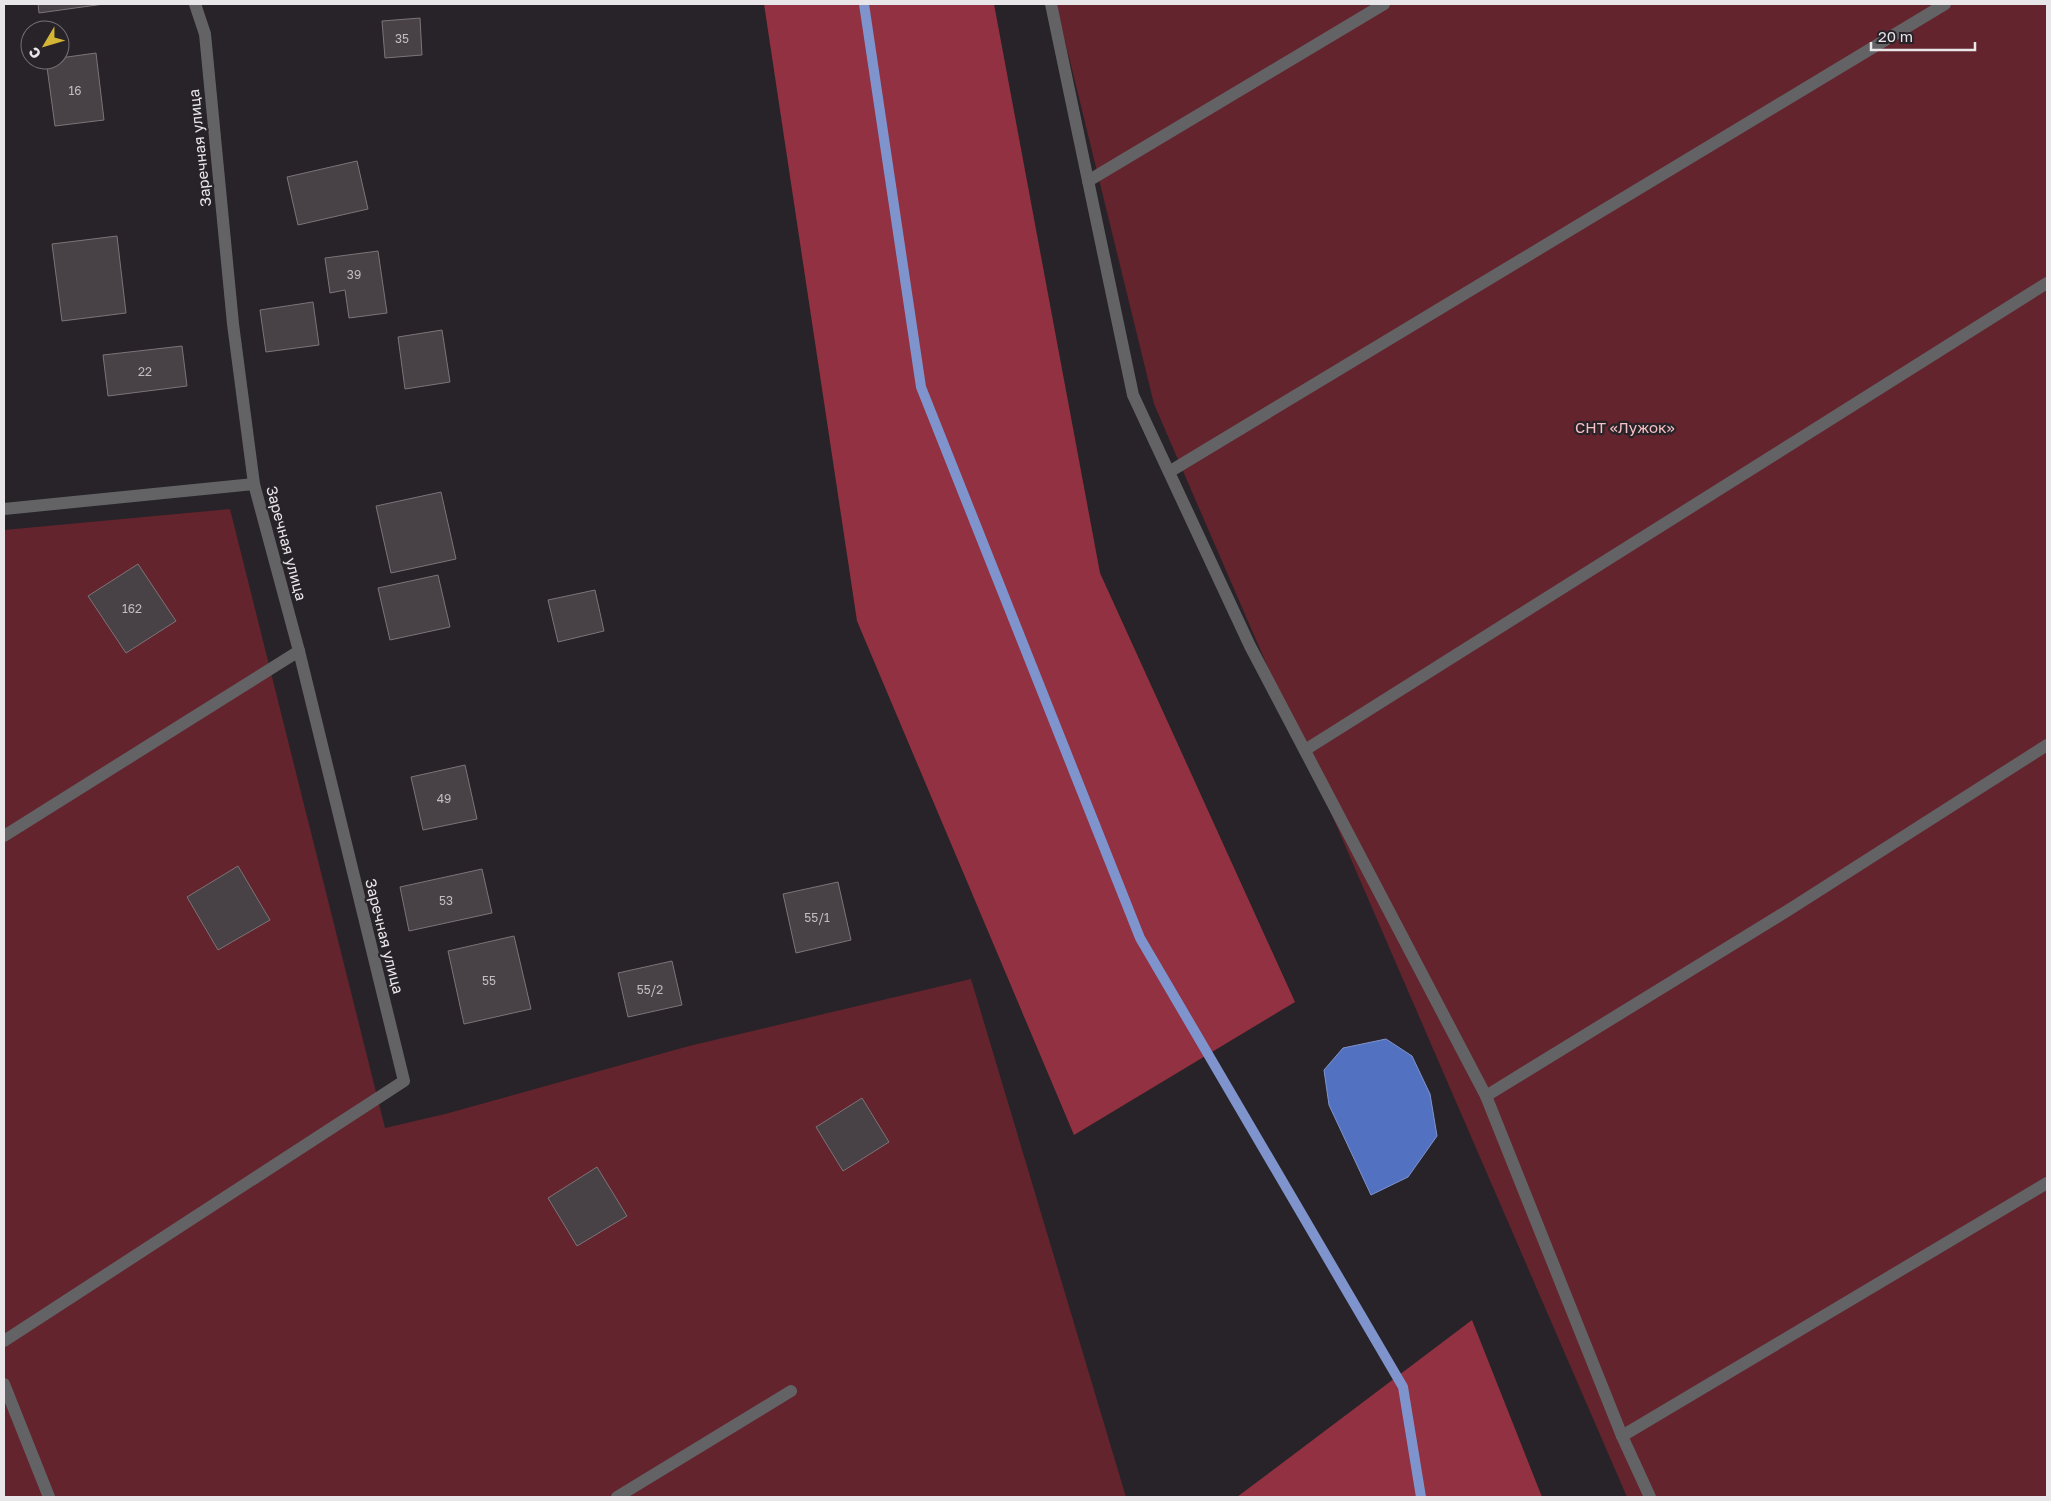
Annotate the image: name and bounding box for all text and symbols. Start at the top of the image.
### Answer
north arrow [20,20,70,70]
scale bar [1871,20,1975,52]
text: 20 m [1878,27,1913,45]
house number: 35 [395,31,409,46]
text: С [25,44,44,62]
house number: 16 [68,83,82,98]
street label: Заречная улица [184,88,214,208]
house number: 39 [347,267,361,282]
house number: 22 [138,364,152,379]
park label: СНТ «Лужок» [1575,418,1675,436]
street label: Заречная улица [263,484,311,602]
house number: 162 [122,601,142,616]
house number: 49 [437,791,451,806]
street label: Заречная улица [362,876,408,996]
house number: 53 [439,893,453,908]
house number: 55/1 [804,910,830,925]
house number: 55 [482,973,496,988]
house number: 55/2 [637,982,663,997]

